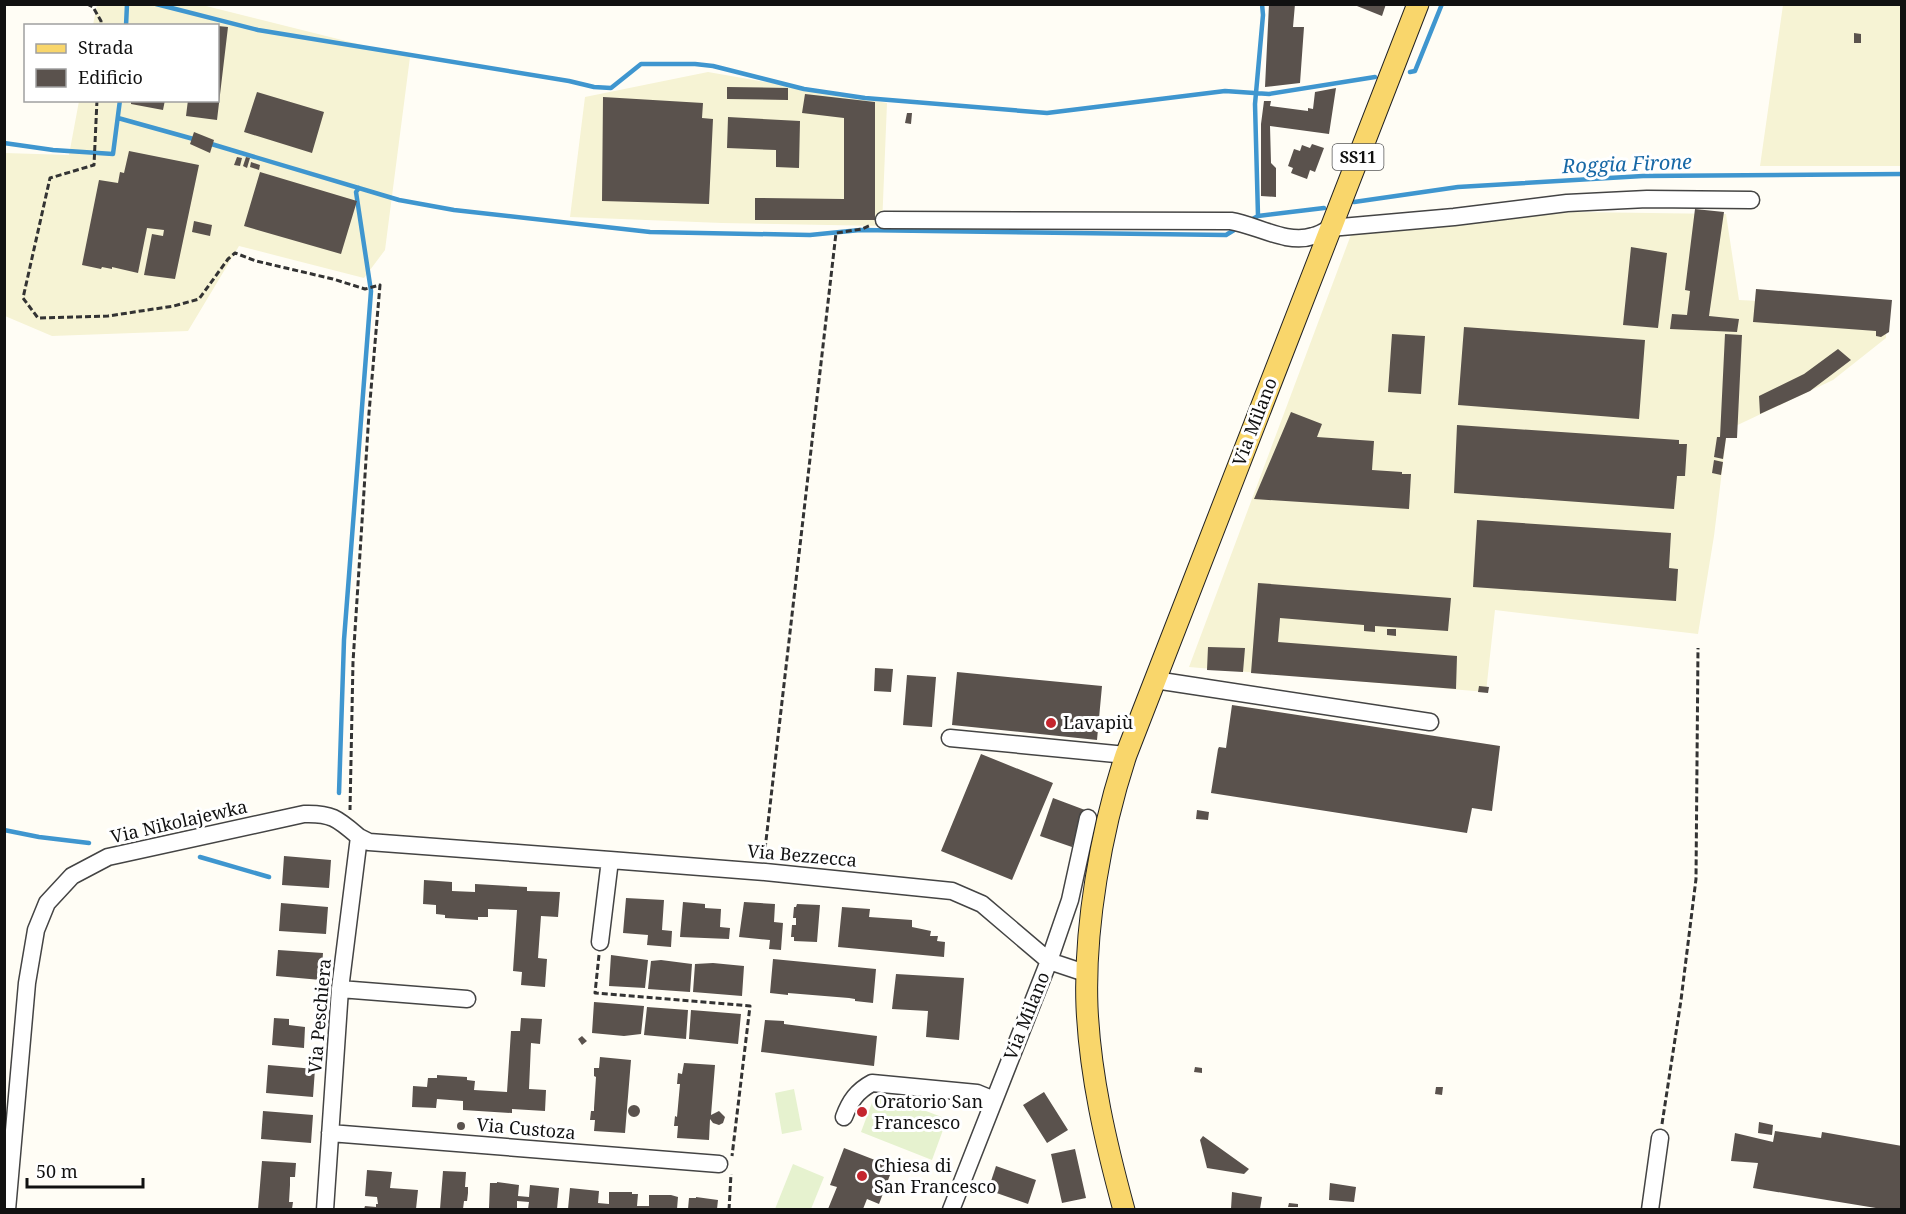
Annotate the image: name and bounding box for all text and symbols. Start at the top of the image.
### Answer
legend [24,24,219,102]
text: Strada [78,35,134,59]
text: Edificio [78,65,143,89]
road number: SS11 [1332,144,1384,170]
water label: Roggia Firone [1561,148,1693,179]
street label: Via Milano [1226,374,1282,469]
place label: Lavapiù [1063,710,1134,734]
marker: Lavapiù [1044,716,1058,730]
street label: Via Nikolajewka [108,794,250,848]
street label: Via Bezzecca [746,838,858,872]
street label: Via Peschiera [302,957,336,1074]
street label: Via Milano [998,968,1055,1063]
place label: Oratorio San Francesco [874,1089,984,1134]
marker: Oratorio San Francesco [855,1105,869,1119]
street label: Via Custoza [476,1112,577,1144]
scale bar [27,1151,142,1189]
place label: Chiesa di San Francesco [874,1153,997,1198]
text: 50 m [36,1159,78,1183]
marker: Chiesa di San Francesco [855,1169,869,1183]

